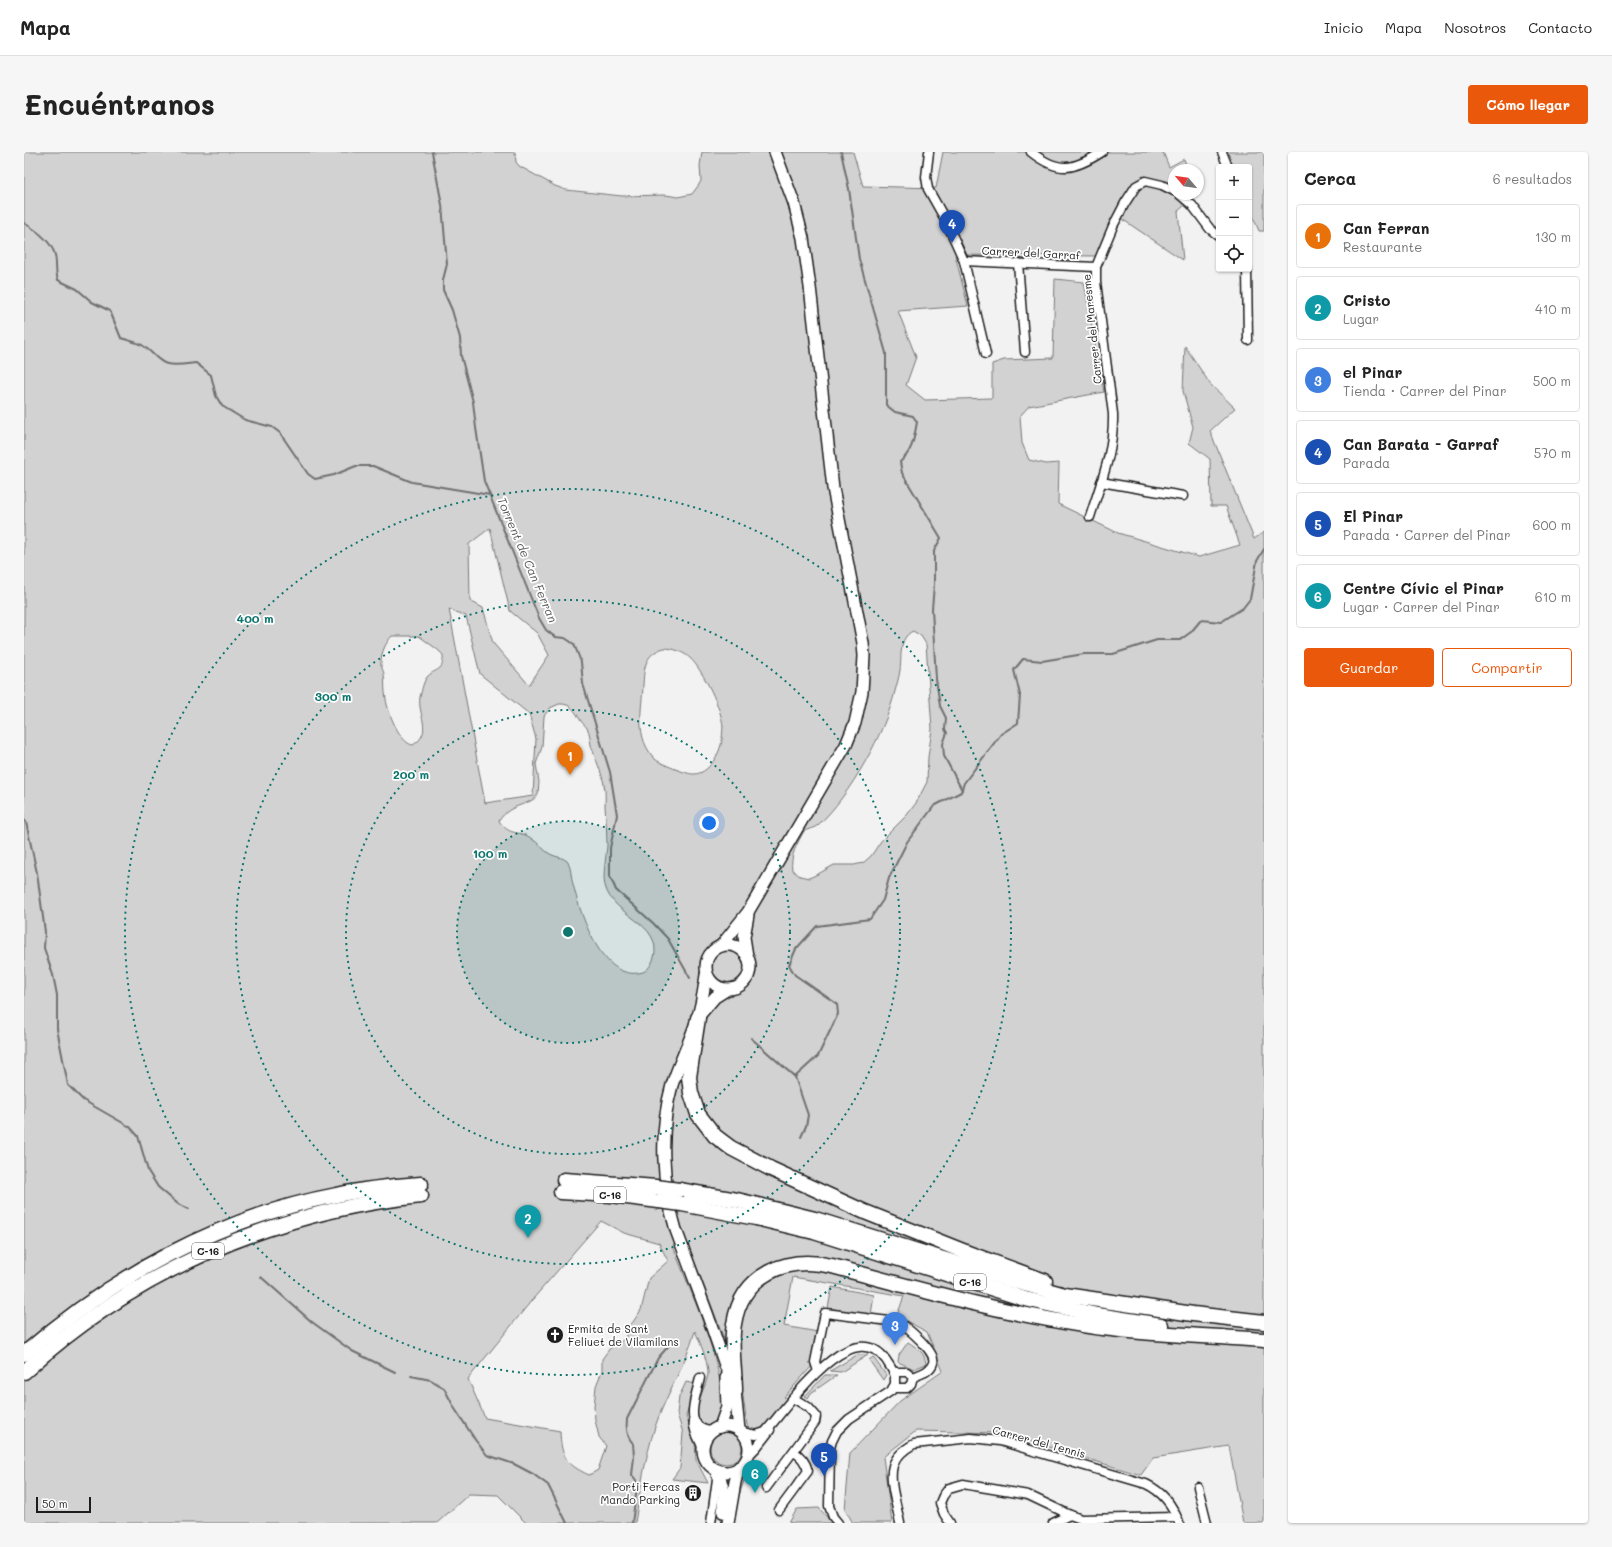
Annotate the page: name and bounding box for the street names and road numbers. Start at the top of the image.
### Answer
street label: Carrer del Garraf [981,242,1081,263]
street label: Carrer del Maresme [1078,273,1105,385]
road number: C-16 [594,1187,626,1203]
road number: C-16 [192,1243,224,1259]
road number: C-16 [954,1274,986,1290]
street label: Carrer del Tennis [991,1422,1087,1461]

